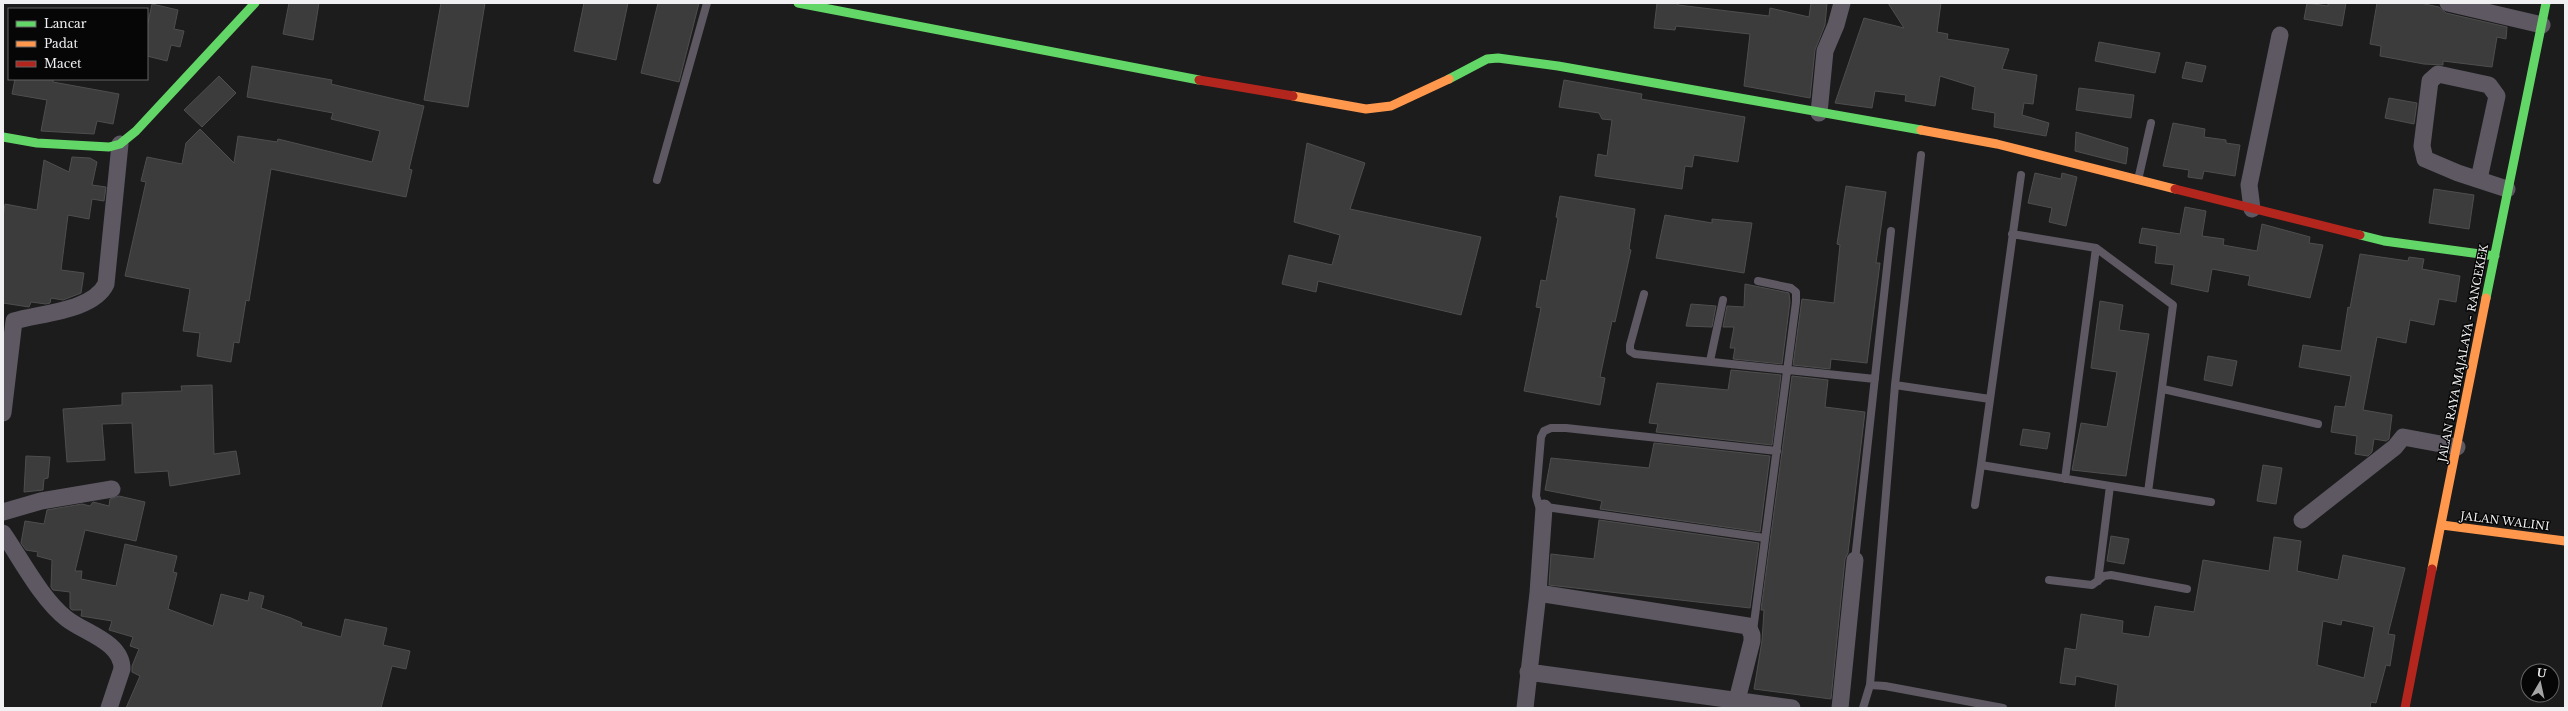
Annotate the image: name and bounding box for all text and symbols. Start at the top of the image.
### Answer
legend [8,8,148,80]
text: Lancar [44,16,87,31]
text: Padat [44,36,78,51]
text: Macet [44,56,82,71]
street label: JALAN RAYA MAJALAYA - RANCEKEK [2435,242,2491,465]
street label: JALAN WALINI [2458,508,2551,533]
north arrow [2520,663,2560,703]
text: U [2536,665,2548,681]

